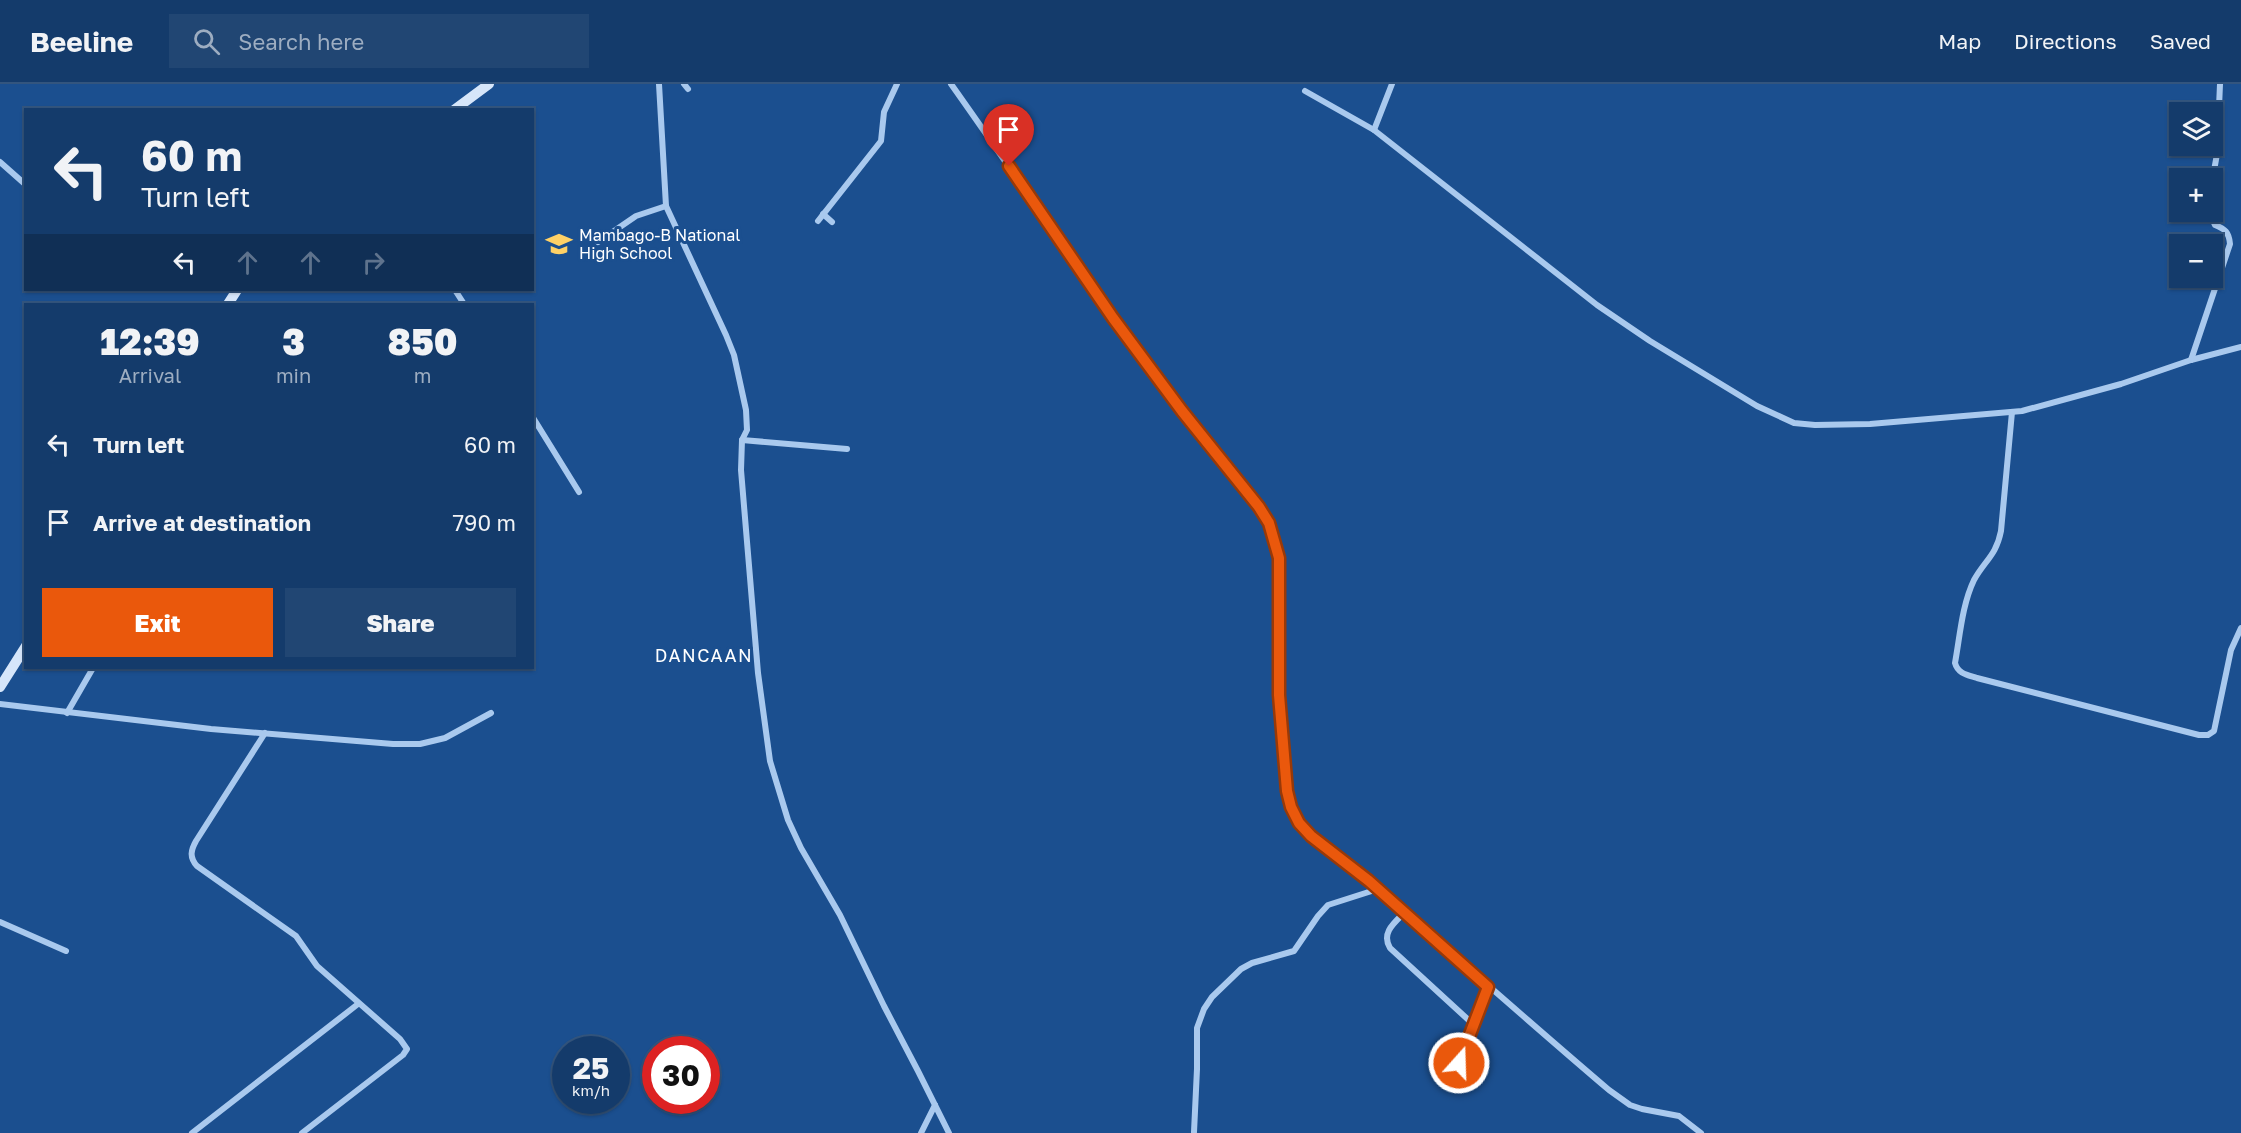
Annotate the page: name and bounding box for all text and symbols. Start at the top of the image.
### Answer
search box [169,14,589,68]
text: Beeline [30,25,133,58]
icon: search [190,25,223,58]
text: Search here [238,28,364,55]
text: Map [1938,28,1981,54]
text: Directions [2014,28,2117,54]
text: Saved [2150,28,2211,54]
map controls [2169,102,2223,288]
button: layers [2169,102,2223,156]
pin [983,104,1034,166]
icon: arrive [992,113,1025,146]
text: 60 m [141,130,242,180]
icon: left [42,132,120,210]
button: + [2169,168,2223,222]
text: Turn left [141,181,250,213]
place label: Mambago-B National High School [579,225,740,263]
school or university icon: Mambago-B National High School [544,229,574,259]
button: − [2169,234,2223,288]
icon: left [168,246,201,279]
icon: ahead [231,246,264,279]
icon: ahead [294,246,327,279]
icon: right [357,246,390,279]
text: 12:39 [100,320,200,363]
text: 3 [282,320,305,363]
text: 850 [388,320,458,363]
text: Arrival [119,363,181,387]
text: min [276,363,311,387]
text: m [414,363,431,387]
icon: left [42,428,75,461]
text: Turn left [93,431,184,458]
text: 60 m [464,431,516,458]
icon: arrive [42,506,75,539]
text: Arrive at destination [93,509,311,536]
text: 790 m [452,509,516,536]
button: Exit [42,588,273,657]
button: Share [285,588,516,657]
district label: DANCAAN [655,644,753,666]
position arrow [1427,1031,1491,1095]
speed limit sign: 30 [642,1036,720,1114]
text: 25 [573,1050,609,1086]
text: km/h [572,1081,610,1099]

